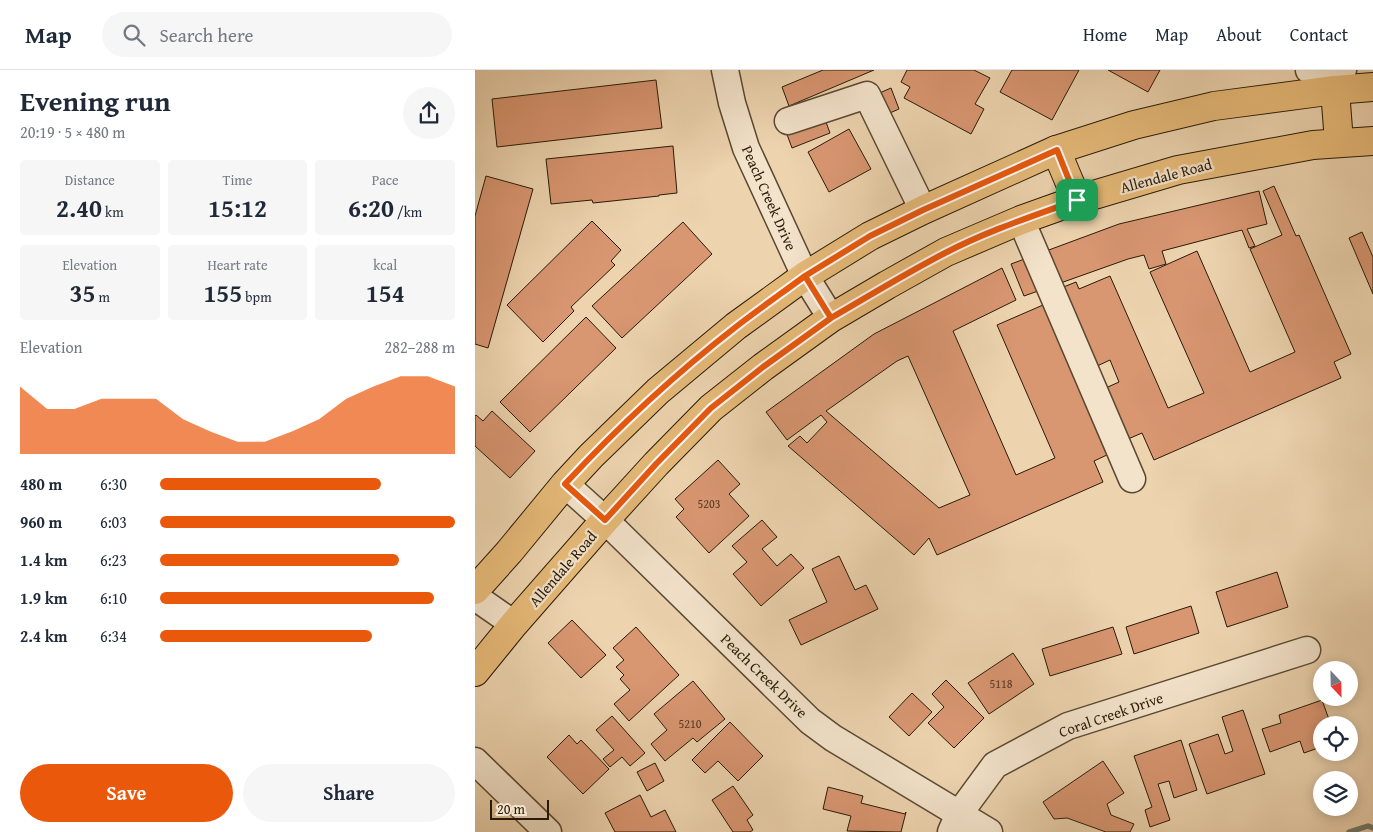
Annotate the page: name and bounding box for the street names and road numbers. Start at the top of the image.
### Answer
street label: Peach Creek Drive [737,142,802,254]
street label: Allendale Road [1118,153,1214,198]
street label: Allendale Road [524,526,601,611]
street label: Peach Creek Drive [716,629,812,722]
street label: Coral Creek Drive [1056,687,1166,742]

